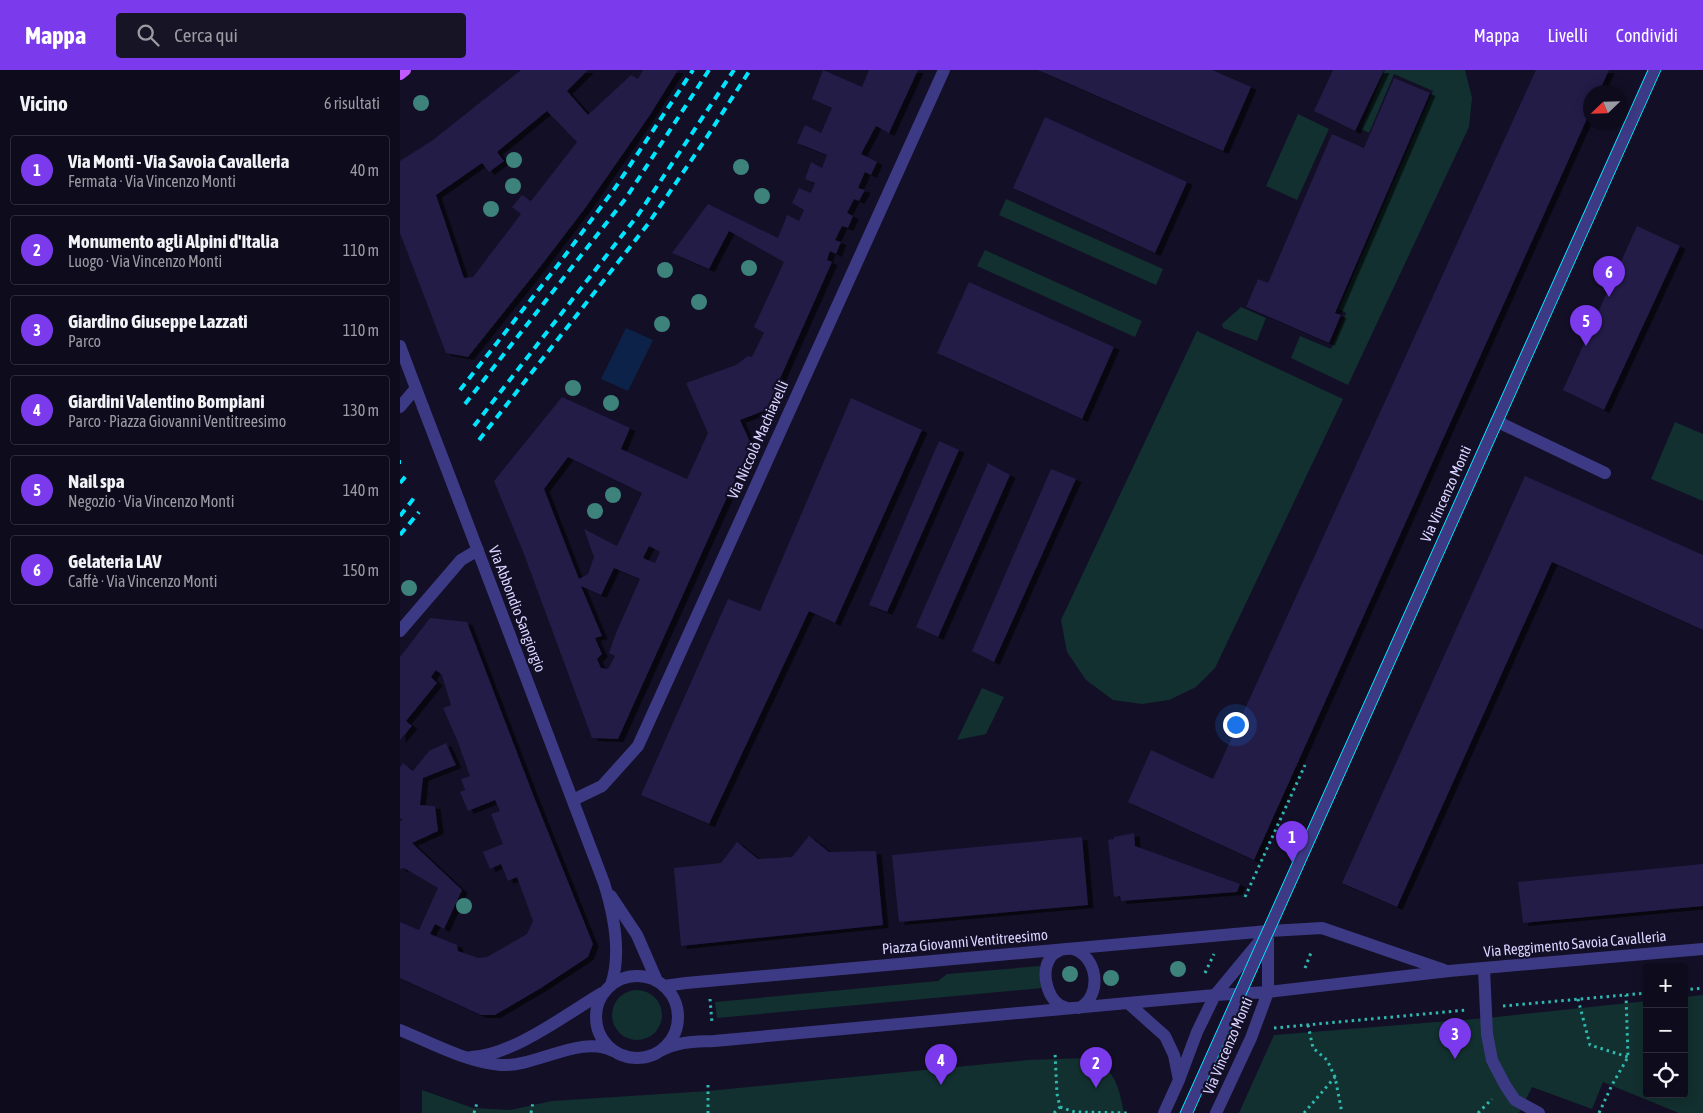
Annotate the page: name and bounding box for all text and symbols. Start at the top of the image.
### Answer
search box [116,13,466,58]
icon: search [134,21,162,49]
text: Mappa [25,22,86,49]
text: Cerca qui [174,24,238,46]
text: Mappa [1474,25,1520,46]
text: Livelli [1548,25,1588,46]
text: Condividi [1616,25,1678,46]
north arrow [1583,85,1628,130]
text: Vicino [20,91,68,115]
text: 6 risultati [324,94,380,112]
text: Via Monti - Via Savoia Cavalleria [68,150,289,172]
text: 1 [33,161,41,179]
text: 40 m [350,161,379,179]
text: Fermata · Via Vincenzo Monti [68,172,236,190]
text: Monumento agli Alpini d'Italia [68,230,279,252]
text: 2 [33,241,41,259]
text: 110 m [343,241,379,259]
text: Luogo · Via Vincenzo Monti [68,252,222,270]
pin: 6 [1593,256,1625,297]
pin: 5 [1570,305,1602,346]
text: Giardino Giuseppe Lazzati [68,310,248,332]
text: 3 [33,321,41,339]
text: 110 m [343,321,379,339]
text: Parco [68,332,101,350]
street label: Via Niccolò Machiavelli [724,378,791,502]
text: Giardini Valentino Bompiani [68,390,265,412]
text: 4 [33,401,41,419]
text: 130 m [343,401,379,419]
text: Parco · Piazza Giovanni Ventitreesimo [68,412,286,430]
street label: Via Vincenzo Monti [1417,443,1474,545]
text: Nail spa [68,470,125,492]
text: 5 [33,481,41,499]
text: 140 m [343,481,379,499]
text: Negozio · Via Vincenzo Monti [68,492,234,510]
street label: Via Abbondio Sangiorgio [486,543,549,674]
text: Gelateria LAV [68,550,161,572]
text: 6 [33,561,41,579]
text: 150 m [343,561,379,579]
text: Caffè · Via Vincenzo Monti [68,572,217,590]
your location [1223,712,1249,738]
pin: 1 [1276,821,1308,862]
street label: Piazza Giovanni Ventitreesimo [881,926,1049,957]
street label: Via Reggimento Savoia Cavalleria [1483,927,1667,960]
map controls [1643,963,1688,1098]
button: + [1643,963,1688,1008]
street label: Via Vincenzo Monti [1199,995,1256,1097]
button: − [1643,1008,1688,1053]
pin: 3 [1439,1018,1471,1059]
pin: 4 [925,1044,957,1085]
pin: 2 [1080,1047,1112,1088]
button: locate [1643,1053,1688,1098]

